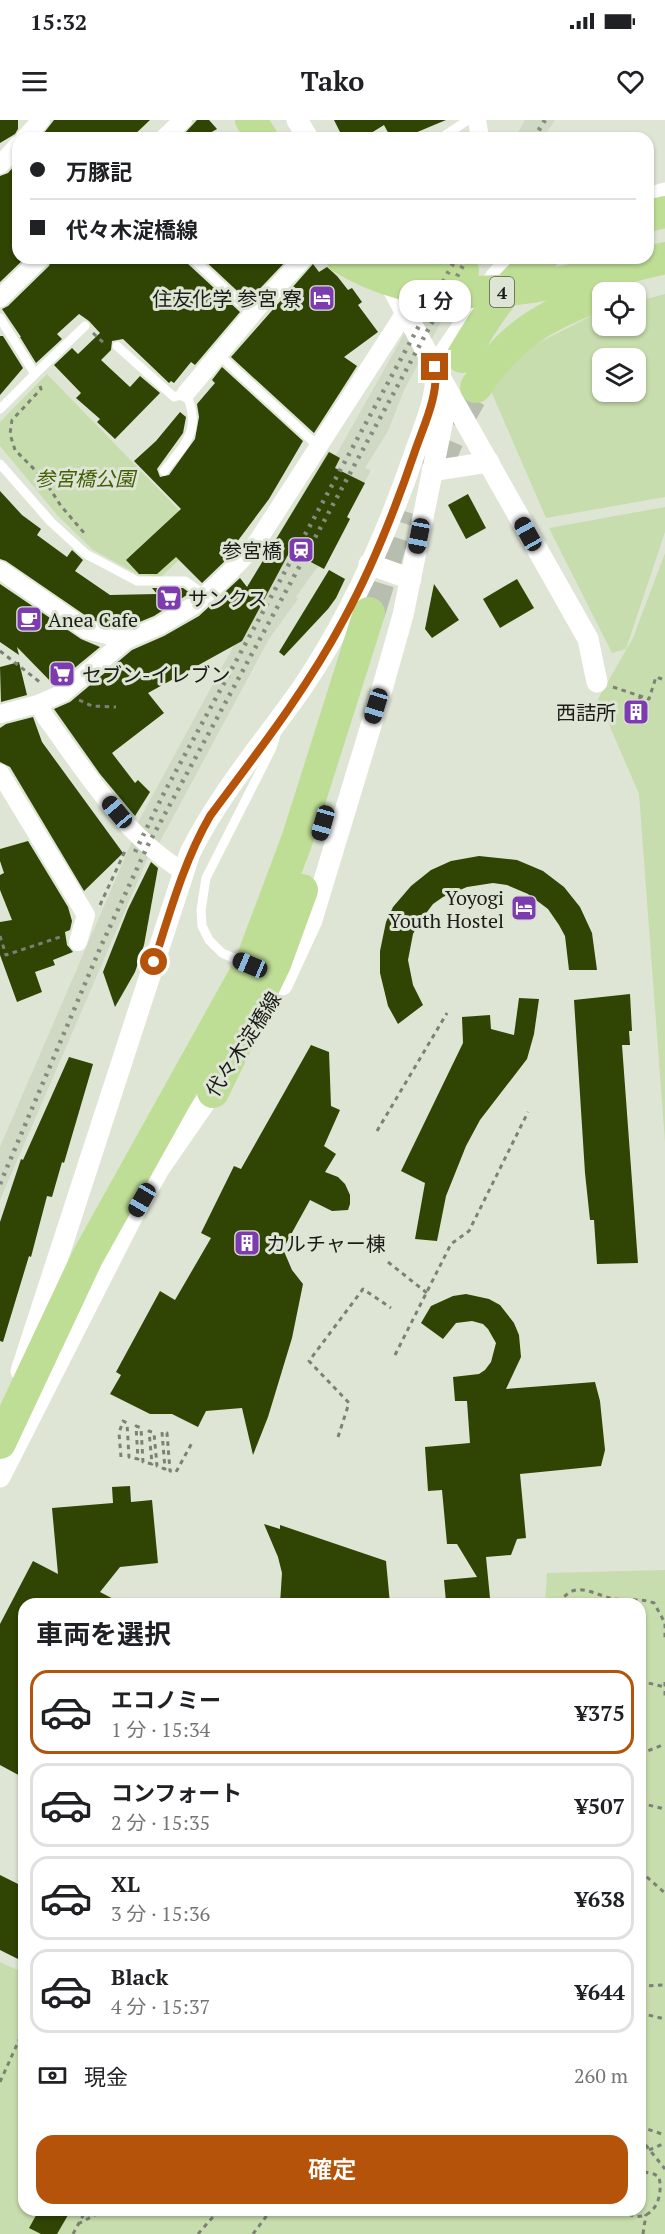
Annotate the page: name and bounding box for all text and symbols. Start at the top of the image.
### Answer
text: 15:32 [30,7,87,36]
text: Tako [301,63,364,99]
icon: menu [18,65,51,98]
icon: heart [614,65,647,98]
text: 万豚記 [66,157,132,186]
text: 代々木淀橋線 [66,215,198,244]
road number: 4 [490,277,514,307]
callout: 1 分 [399,280,471,322]
map controls [592,282,646,402]
button: locate [592,282,646,336]
hotel icon: 住友化学 参宮 寮 [307,283,337,313]
place label: 住友化学 参宮 寮 [152,285,302,312]
text: 1 分 [417,287,453,314]
button: layers [592,348,646,402]
route end [421,353,448,380]
park label: 参宮橋公園 [35,465,138,492]
car [511,514,545,554]
car [407,517,431,555]
station icon: 参宮橋 [286,535,316,565]
place label: 参宮橋 [222,537,282,564]
supermarket icon: サンクス [154,583,184,613]
place label: サンクス [188,585,267,612]
cafe icon: Anea Cafe [14,604,44,634]
place label: Anea Cafe [48,606,138,633]
supermarket icon: セブン-イレブン [47,659,77,689]
place label: セブン-イレブン [82,661,231,688]
car [362,686,390,726]
building icon: 西詰所 [621,697,651,727]
place label: 西詰所 [556,699,616,726]
car [99,792,135,832]
car [309,803,337,843]
place label: Yoyogi Youth Hostel [389,884,504,934]
hotel icon: Yoyogi Youth Hostel [509,893,539,923]
route start [140,948,167,975]
car [230,950,270,980]
street label: 代々木淀橋線 [199,986,287,1102]
car [125,1180,159,1220]
building icon: カルチャー棟 [232,1228,262,1258]
place label: カルチャー棟 [266,1230,386,1257]
text: 車両を選択 [36,1616,171,1652]
icon: car [39,1685,93,1739]
text: エコノミー [111,1685,221,1714]
text: ¥375 [575,1698,625,1727]
text: 1 分 · 15:34 [111,1716,210,1743]
icon: car [39,1778,93,1832]
text: コンフォート [111,1778,242,1807]
text: ¥507 [575,1791,625,1820]
text: 2 分 · 15:35 [111,1809,210,1836]
text: XL [111,1869,140,1898]
icon: car [39,1871,93,1925]
text: ¥638 [575,1884,625,1913]
text: 3 分 · 15:36 [111,1900,210,1927]
text: Black [111,1962,168,1991]
icon: car [39,1964,93,2018]
text: ¥644 [575,1977,625,2006]
text: 4 分 · 15:37 [111,1993,210,2020]
icon: cash [36,2059,69,2092]
text: 現金 [84,2062,128,2091]
text: 260 m [574,2062,628,2089]
button: 確定 [36,2135,628,2204]

